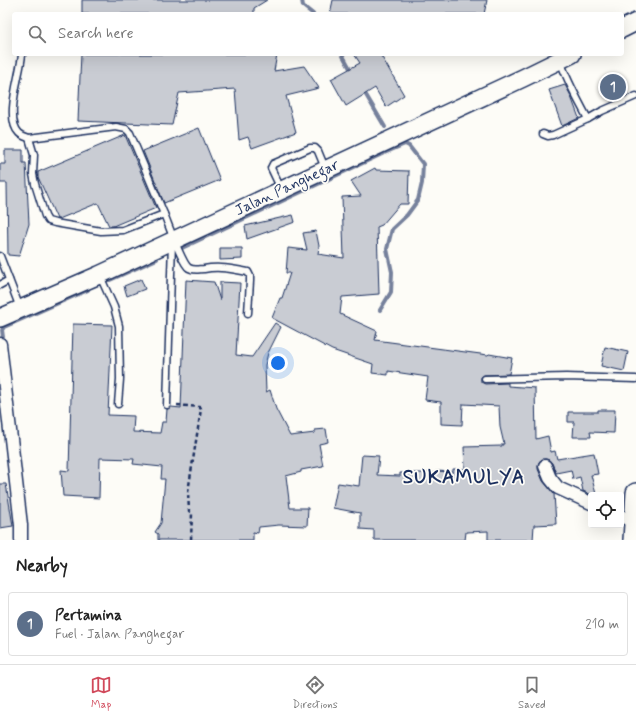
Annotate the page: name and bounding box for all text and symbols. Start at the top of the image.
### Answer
search box [12,12,624,56]
icon: search [26,23,48,45]
text: Search here [58,24,134,44]
pin: 1 [600,72,626,102]
street label: Jalan Panghegar [232,155,343,222]
your location [268,353,288,373]
district label: SUKAMULYA [403,465,525,490]
map controls [588,492,624,528]
button: locate [588,492,624,528]
text: Nearby [16,555,68,577]
text: Pertamina [55,606,122,626]
text: 1 [27,616,33,633]
text: 210 m [585,616,619,633]
text: Fuel · Jalan Panghegar [55,626,184,643]
tab: Map [90,674,112,712]
tab: Directions [292,674,338,712]
tab: Saved [518,674,546,712]

